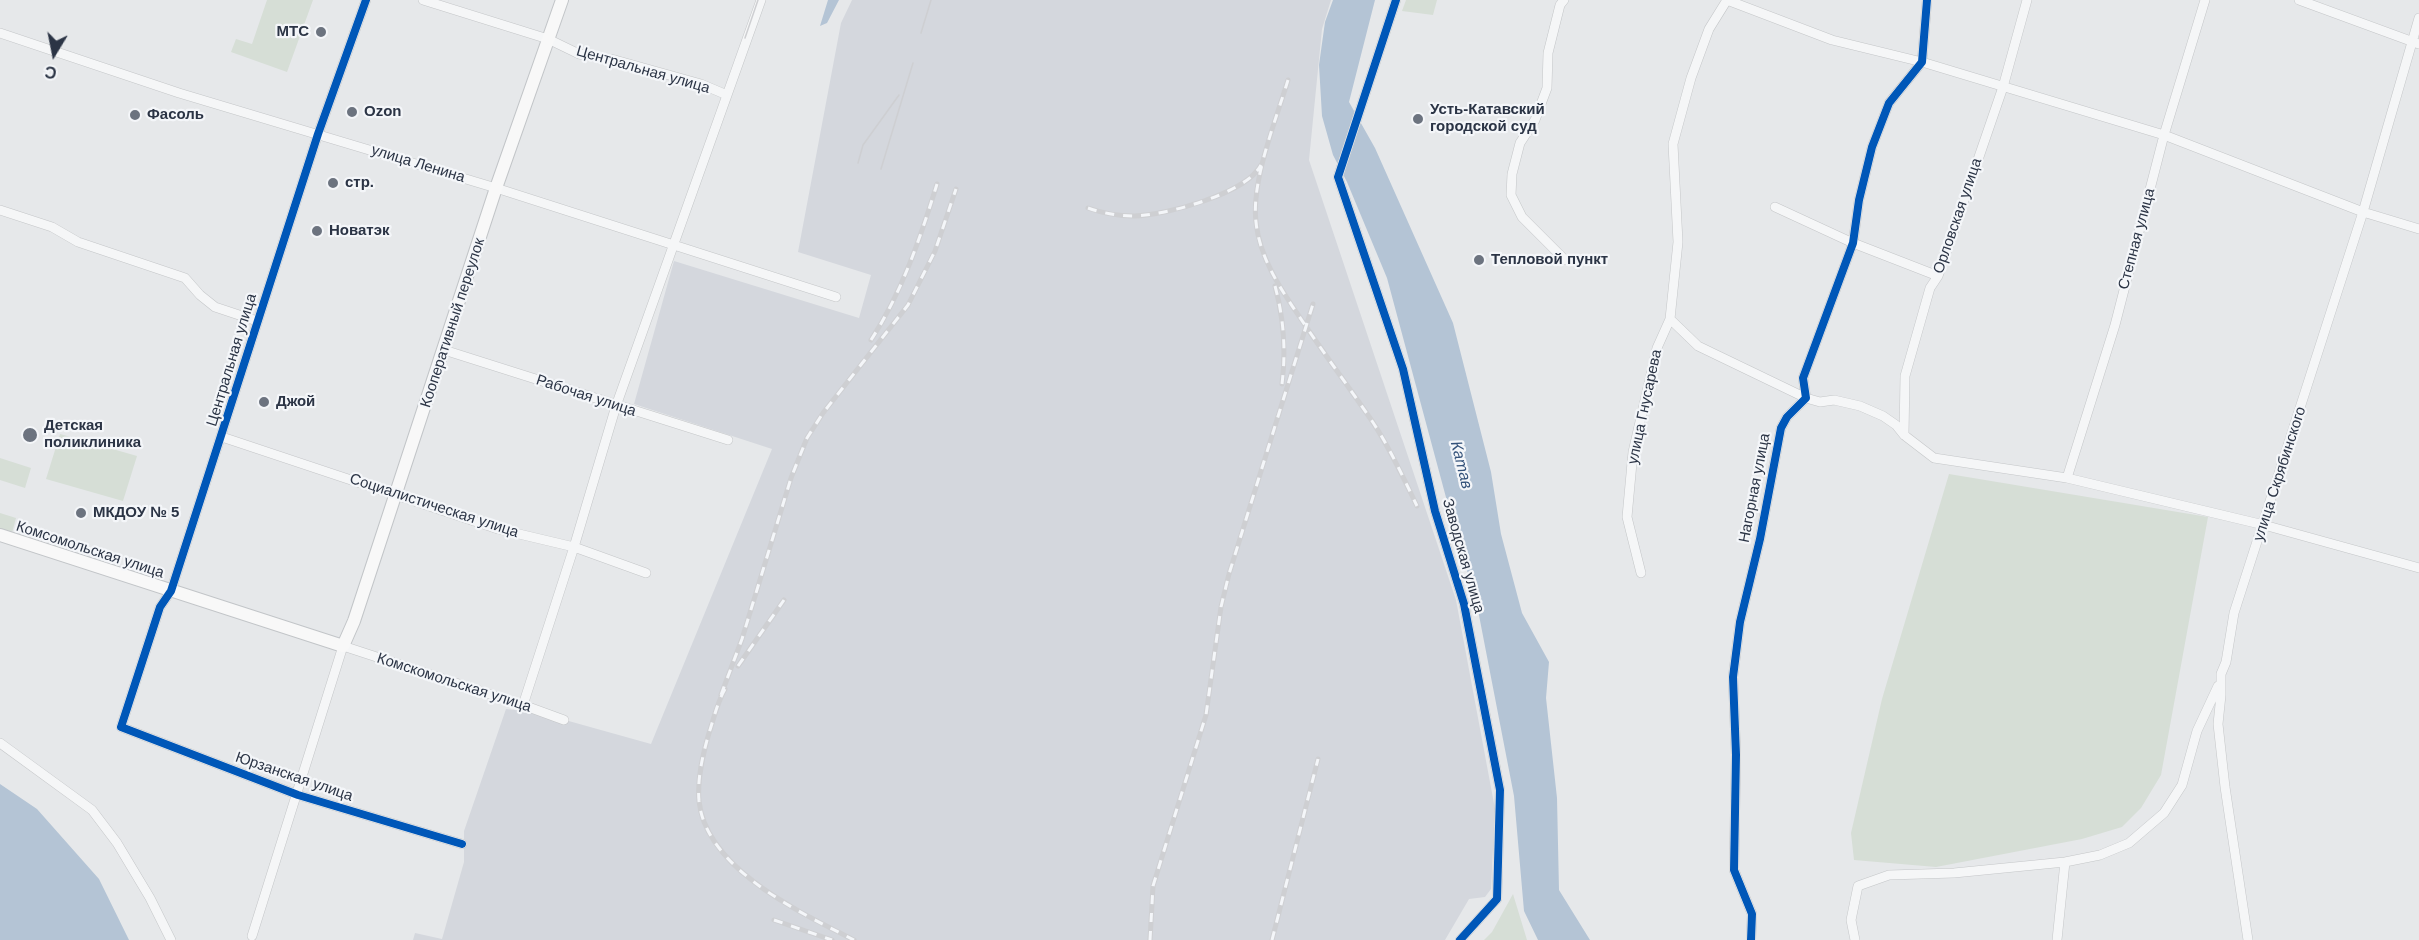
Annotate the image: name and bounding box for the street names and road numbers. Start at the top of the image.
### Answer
street label: Центральная улица [574,42,712,98]
street label: улица Ленина [369,141,467,187]
street label: Орловская улица [1930,156,1986,276]
street label: Степная улица [2115,186,2159,292]
street label: Кооперативный переулок [417,236,489,410]
street label: Центральная улица [203,291,261,429]
street label: улица Гнусарева [1624,348,1666,466]
street label: Рабочая улица [534,371,638,421]
street label: улица Скрябинского [2250,404,2310,544]
street label: Нагорная улица [1736,432,1774,544]
street label: Социалистическая улица [347,470,521,542]
street label: Заводская улица [1438,497,1488,615]
street label: Комсомольская улица [14,518,166,582]
street label: Комскомольская улица [375,650,533,716]
street label: Юрзанская улица [233,748,355,806]

